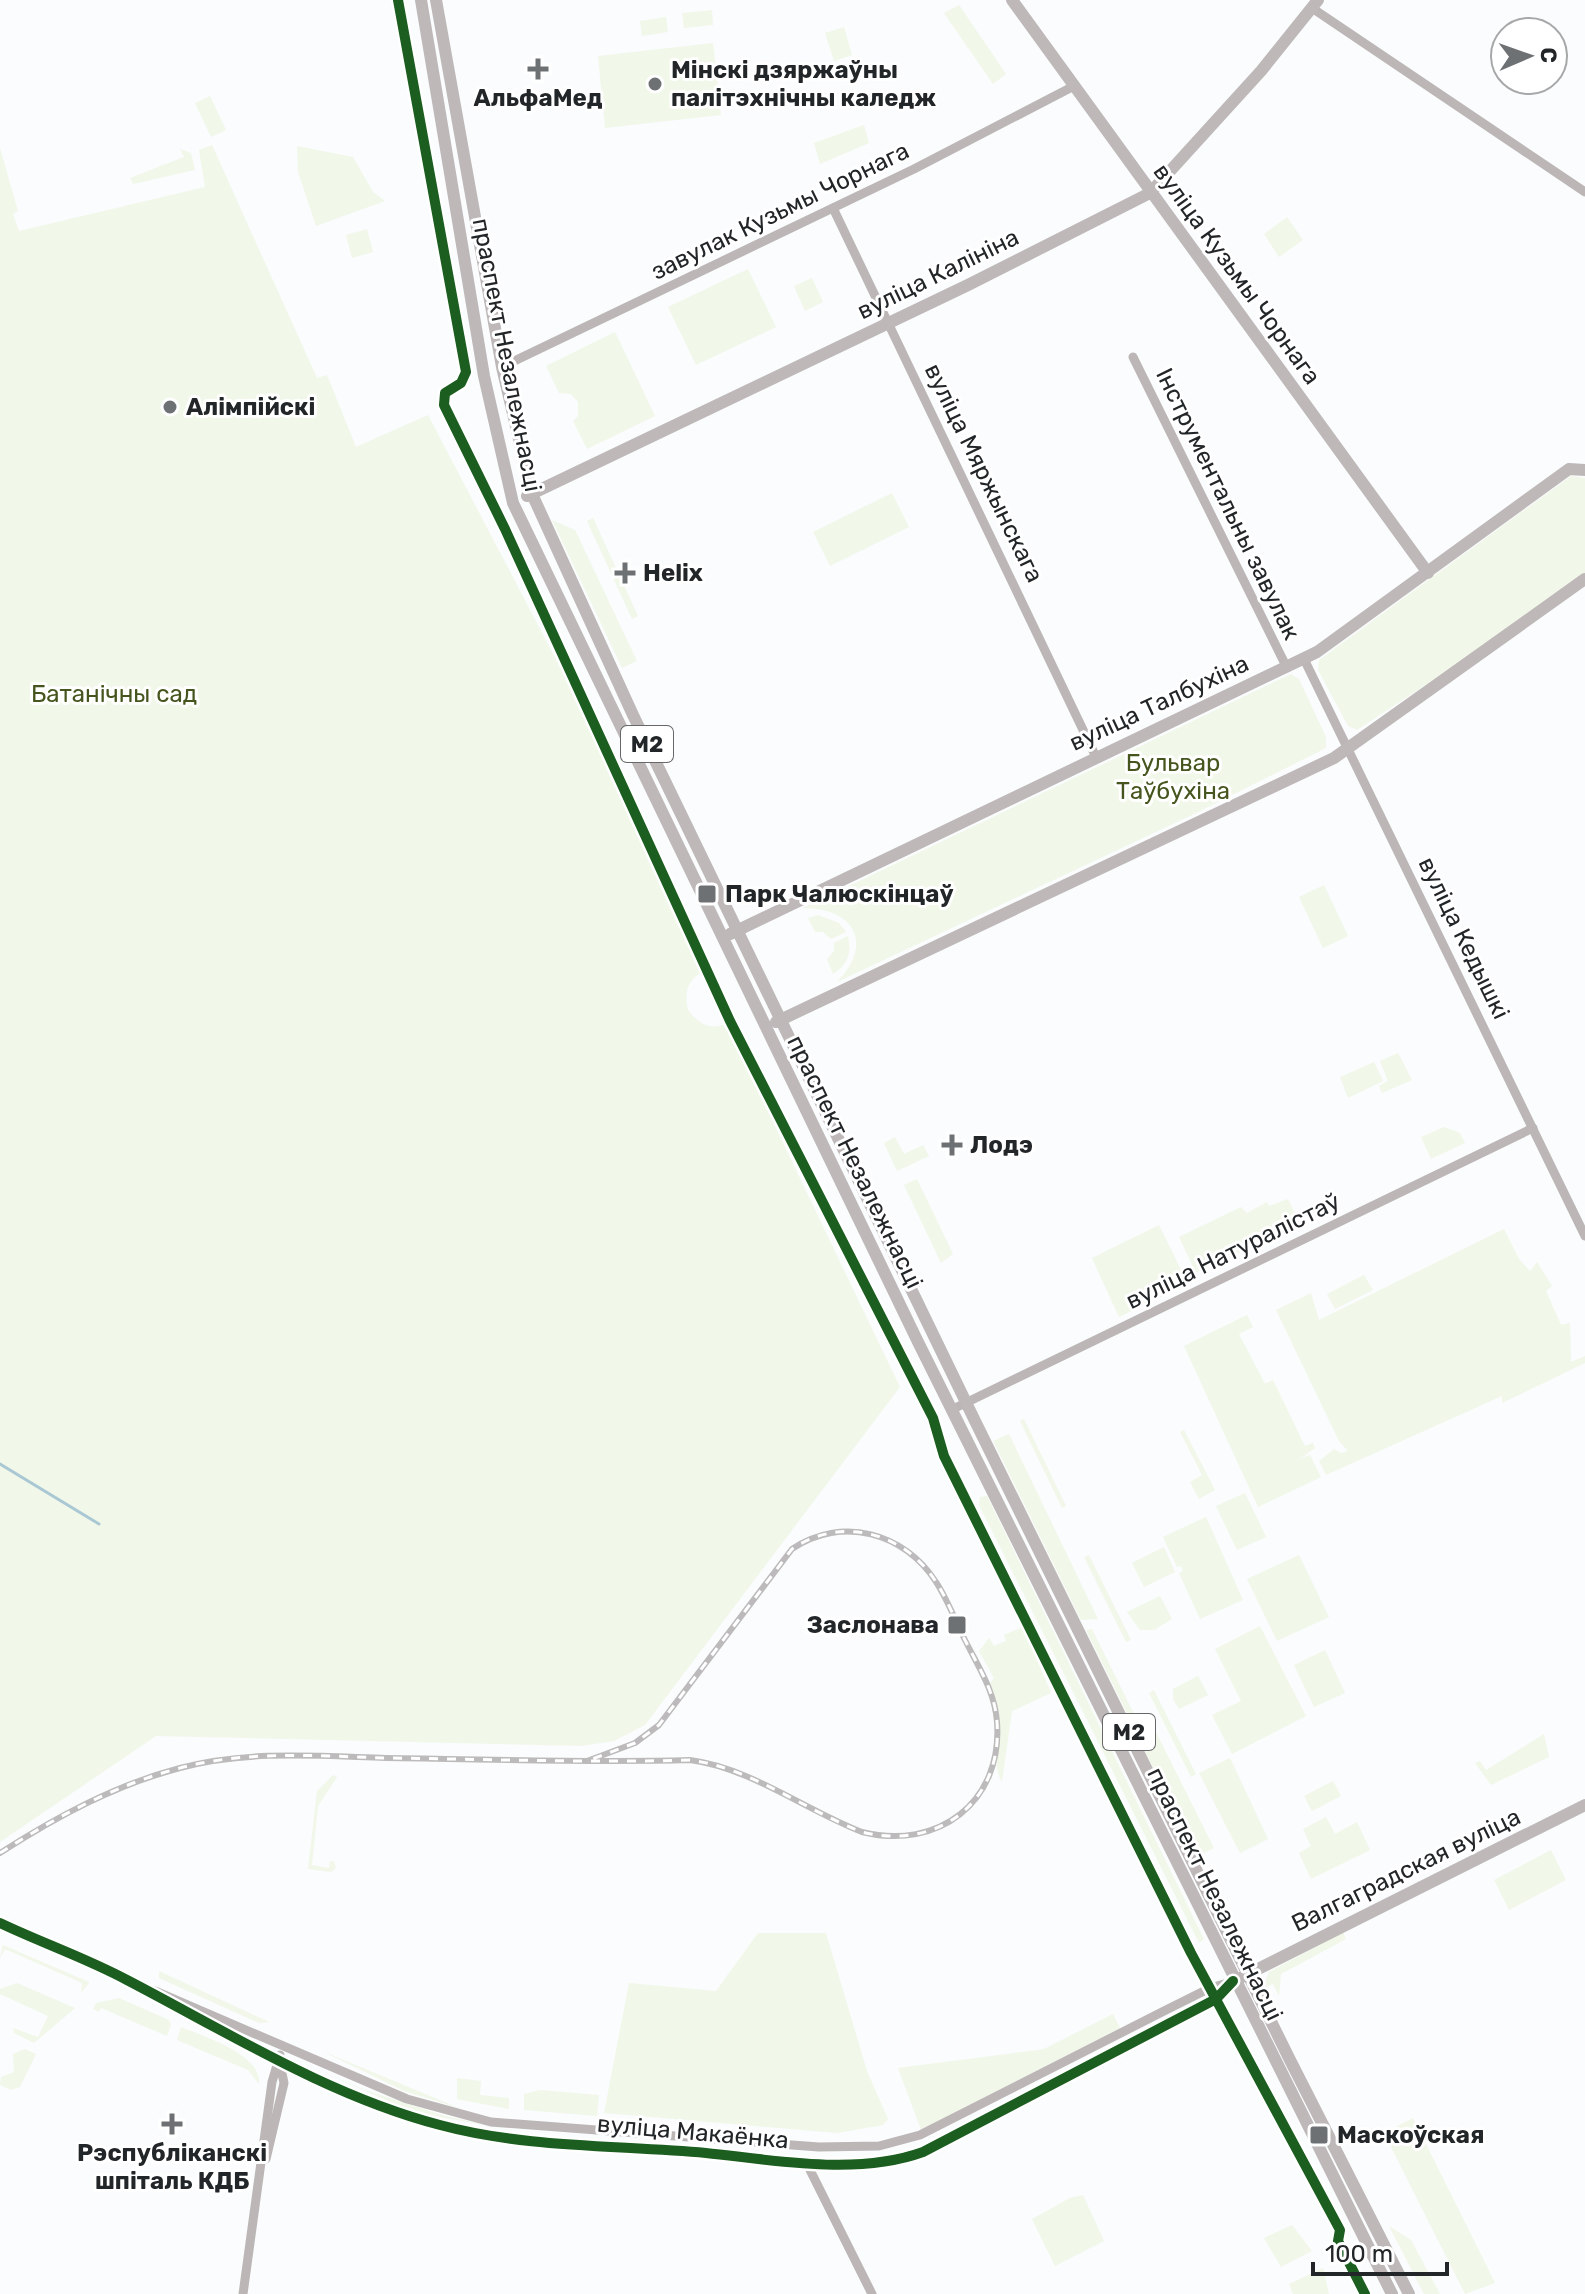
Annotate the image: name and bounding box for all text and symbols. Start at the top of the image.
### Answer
north arrow [1489,16,1569,96]
text: С [1535,47,1562,64]
place label: Мінскі дзяржаўны палітэхнічны каледж [671,56,936,112]
marker: АльфаМед [527,58,549,80]
marker: Мінскі дзяржаўны палітэхнічны каледж [646,75,664,93]
place label: АльфаМед [474,84,603,112]
street label: завулак Кузьмы Чорнага [647,136,913,286]
street label: вуліца Кузьмы Чорнага [1148,158,1326,390]
street label: праспект Незалежнасці [467,216,547,494]
street label: вуліца Калініна [853,223,1023,325]
street label: вуліца Мяржынскага [919,359,1049,587]
street label: Інструментальны завулак [1150,364,1306,644]
place label: Алімпійскі [186,393,315,421]
marker: Алімпійскі [161,398,179,416]
place label: Helix [643,559,703,587]
marker: Helix [614,562,636,584]
street label: вуліца Талбухіна [1065,649,1253,757]
park label: Батанічны сад [31,680,197,708]
road number: М2 [621,726,673,762]
park label: Бульвар Таўбухіна [1116,749,1230,805]
street label: вуліца Кедышкі [1413,852,1515,1024]
place label: Парк Чалюскінцаў [725,880,954,908]
marker: Парк Чалюскінцаў [696,883,718,905]
street label: праспект Незалежнасці [781,1031,929,1293]
place label: Лодэ [970,1131,1033,1159]
marker: Лодэ [941,1134,963,1156]
street label: вуліца Натуралістаў [1121,1187,1345,1315]
place label: Заслонава [807,1611,939,1639]
marker: Заслонава [946,1614,968,1636]
road number: М2 [1103,1714,1155,1750]
street label: праспект Незалежнасці [1141,1763,1289,2025]
street label: Валгаградская вуліца [1287,1802,1525,1938]
street label: вуліца Макаёнка [596,2110,790,2154]
marker: Рэспубліканскі шпіталь КДБ [161,2113,183,2135]
place label: Маскоўская [1337,2121,1484,2149]
marker: Маскоўская [1308,2124,1330,2146]
place label: Рэспубліканскі шпіталь КДБ [77,2139,267,2195]
scale bar [1313,2226,1447,2276]
text: 100 m [1325,2240,1393,2268]

